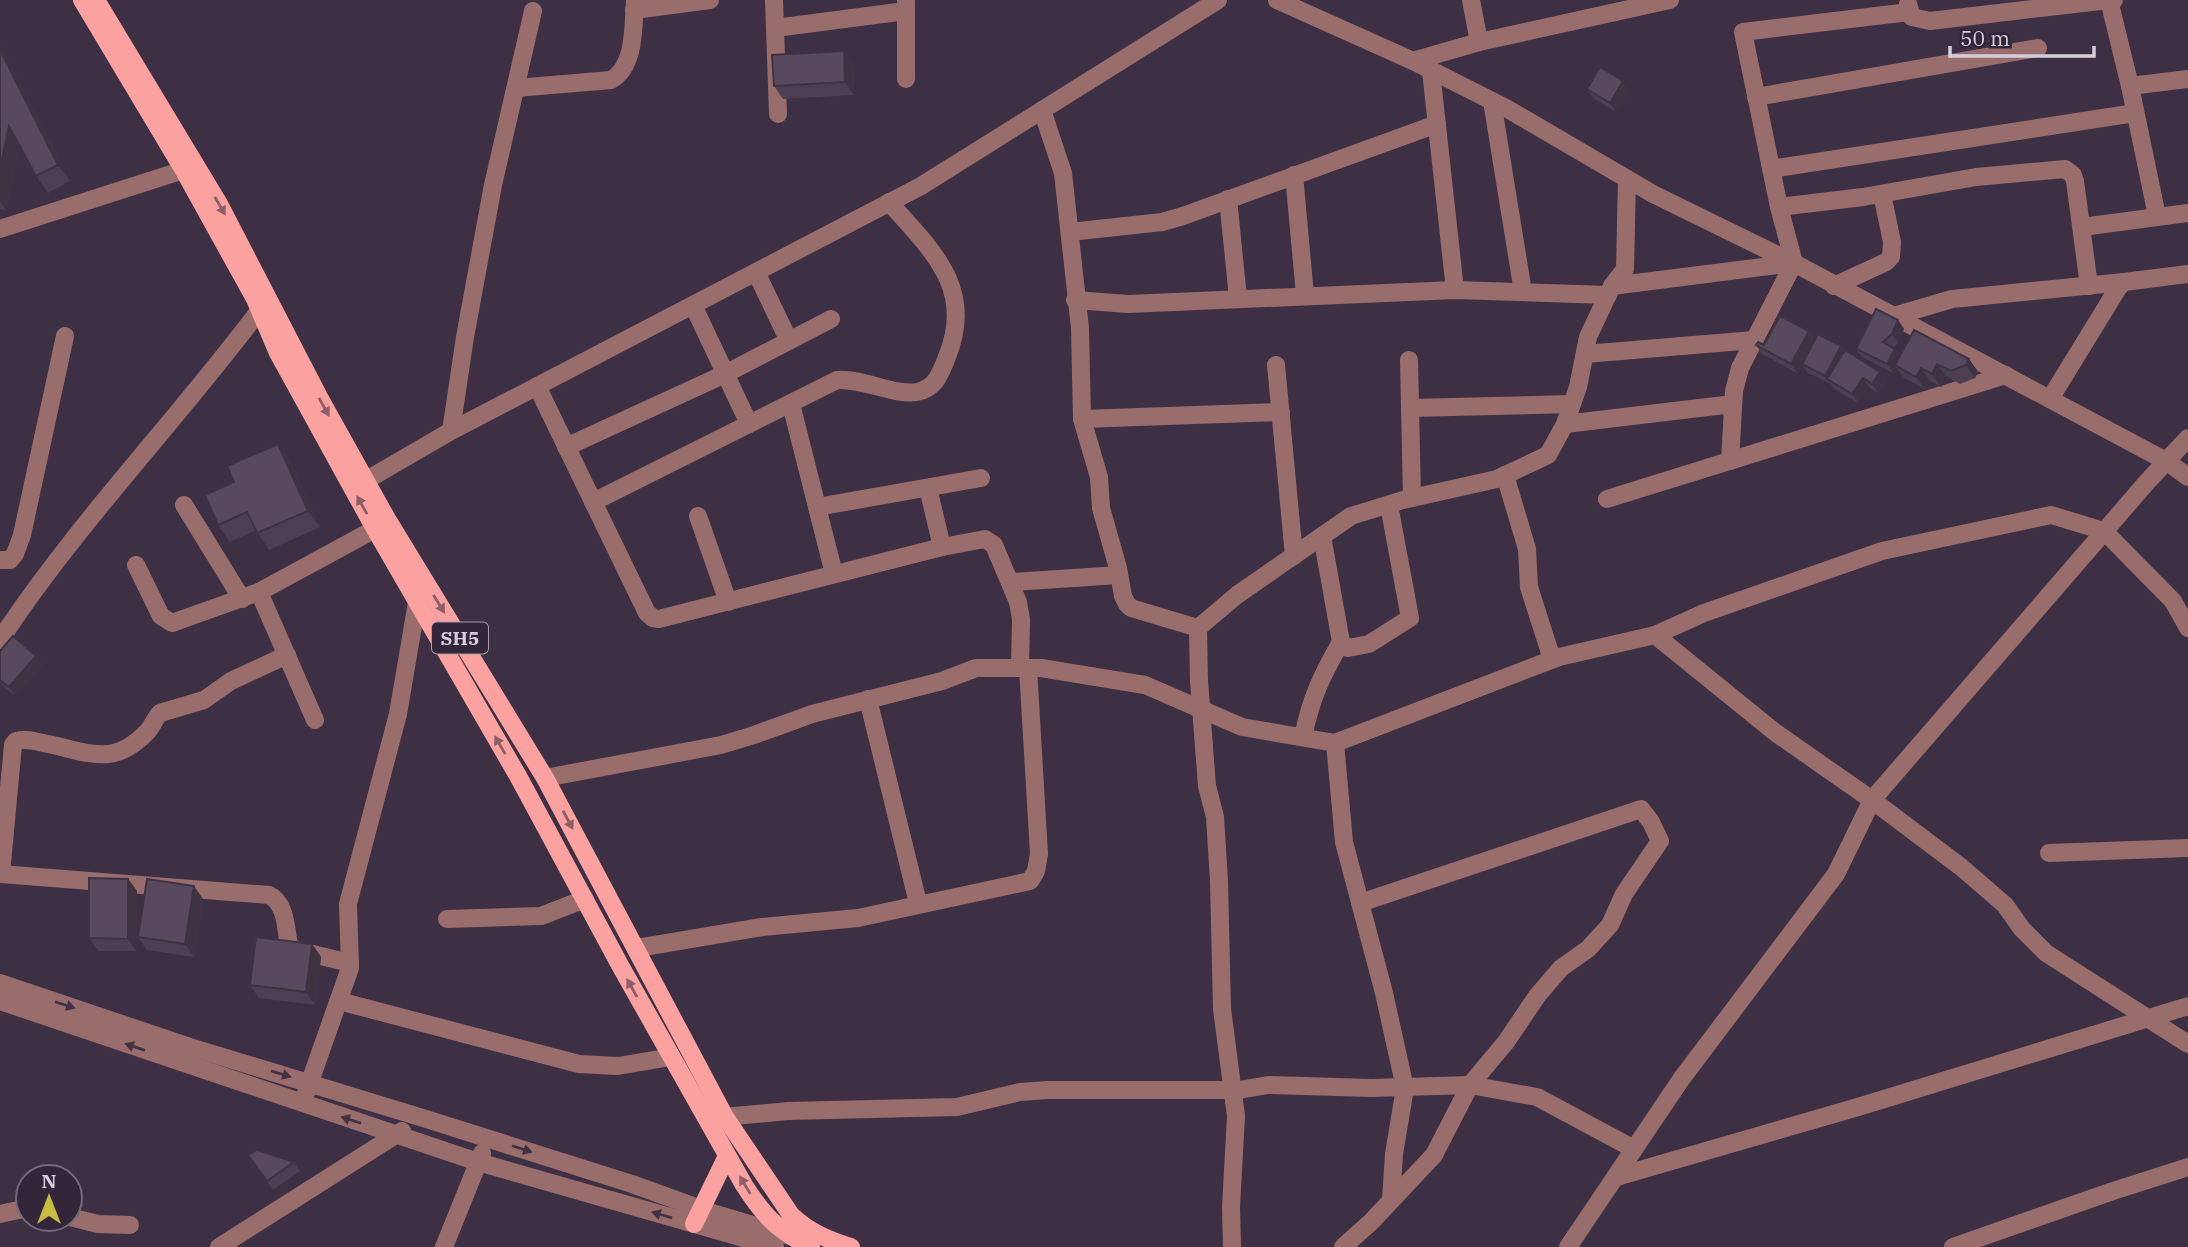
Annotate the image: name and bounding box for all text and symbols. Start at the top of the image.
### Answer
scale bar [1950,14,2094,58]
text: 50 m [1960,24,2010,52]
one-way arrow [214,196,226,215]
one-way arrow [318,398,330,418]
one-way arrow [356,495,368,515]
one-way arrow [432,594,445,614]
road number: SH5 [432,622,488,653]
one-way arrow [494,735,506,754]
one-way arrow [562,811,574,830]
one-way arrow [626,978,638,997]
one-way arrow [54,1000,75,1011]
one-way arrow [125,1041,146,1052]
one-way arrow [271,1070,292,1080]
one-way arrow [340,1114,361,1124]
one-way arrow [512,1144,533,1155]
north arrow [14,1163,84,1233]
text: N [41,1169,57,1193]
one-way arrow [738,1176,751,1195]
one-way arrow [651,1209,672,1219]

